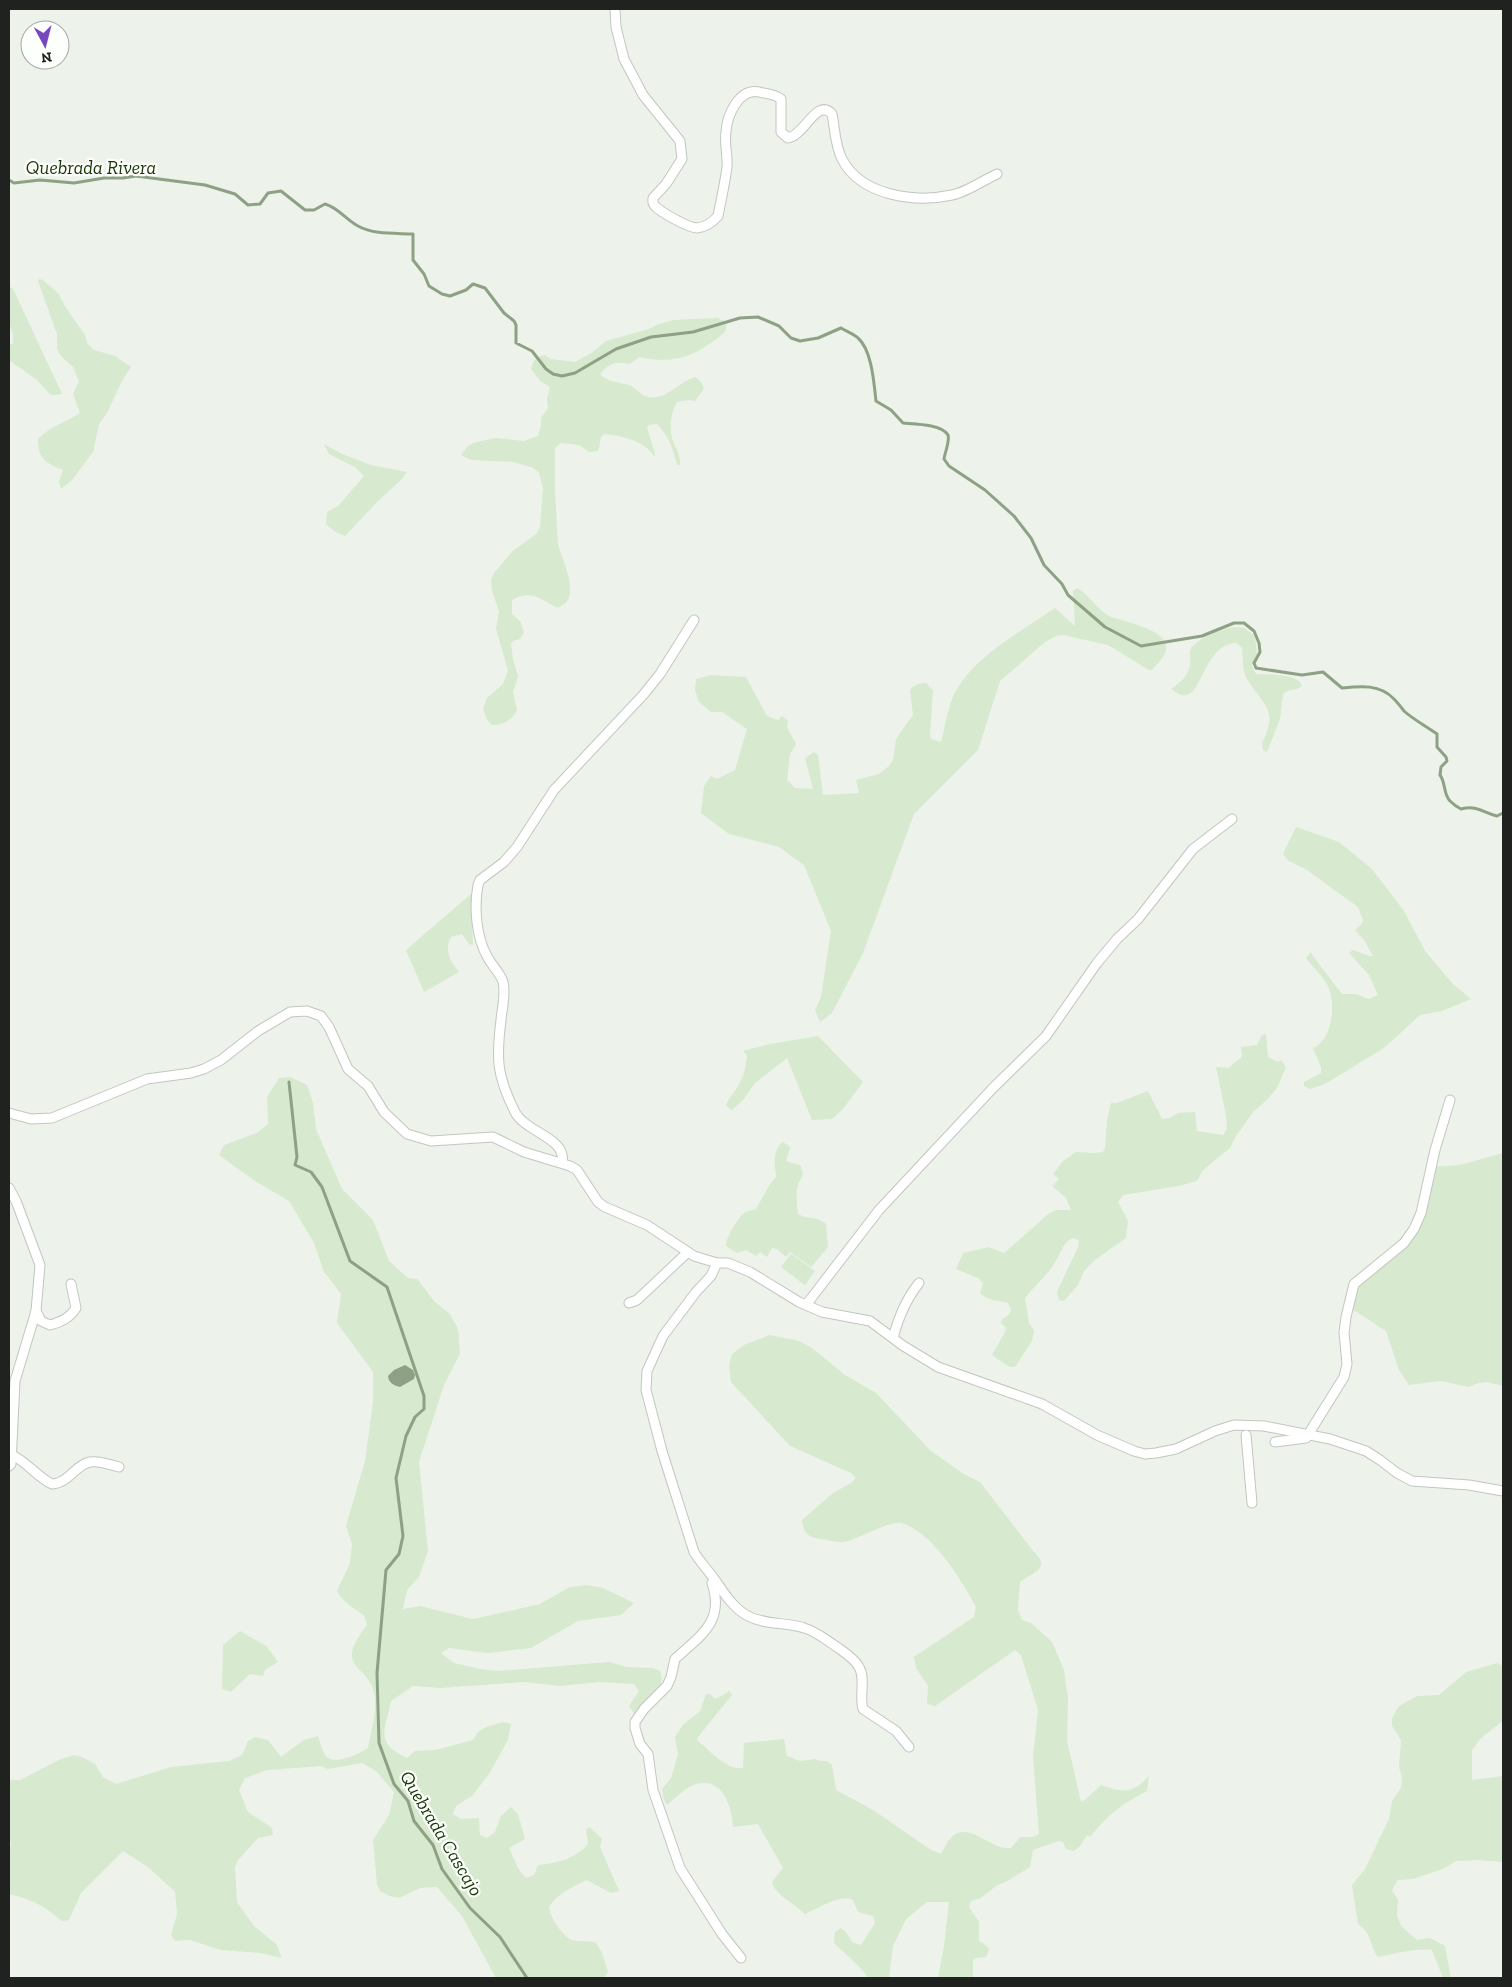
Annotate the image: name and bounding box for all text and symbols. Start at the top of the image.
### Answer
north arrow [20,20,70,70]
text: N [40,48,53,67]
water label: Quebrada Rivera [26,156,156,179]
water label: Quebrada Cascajo [395,1766,488,1900]

